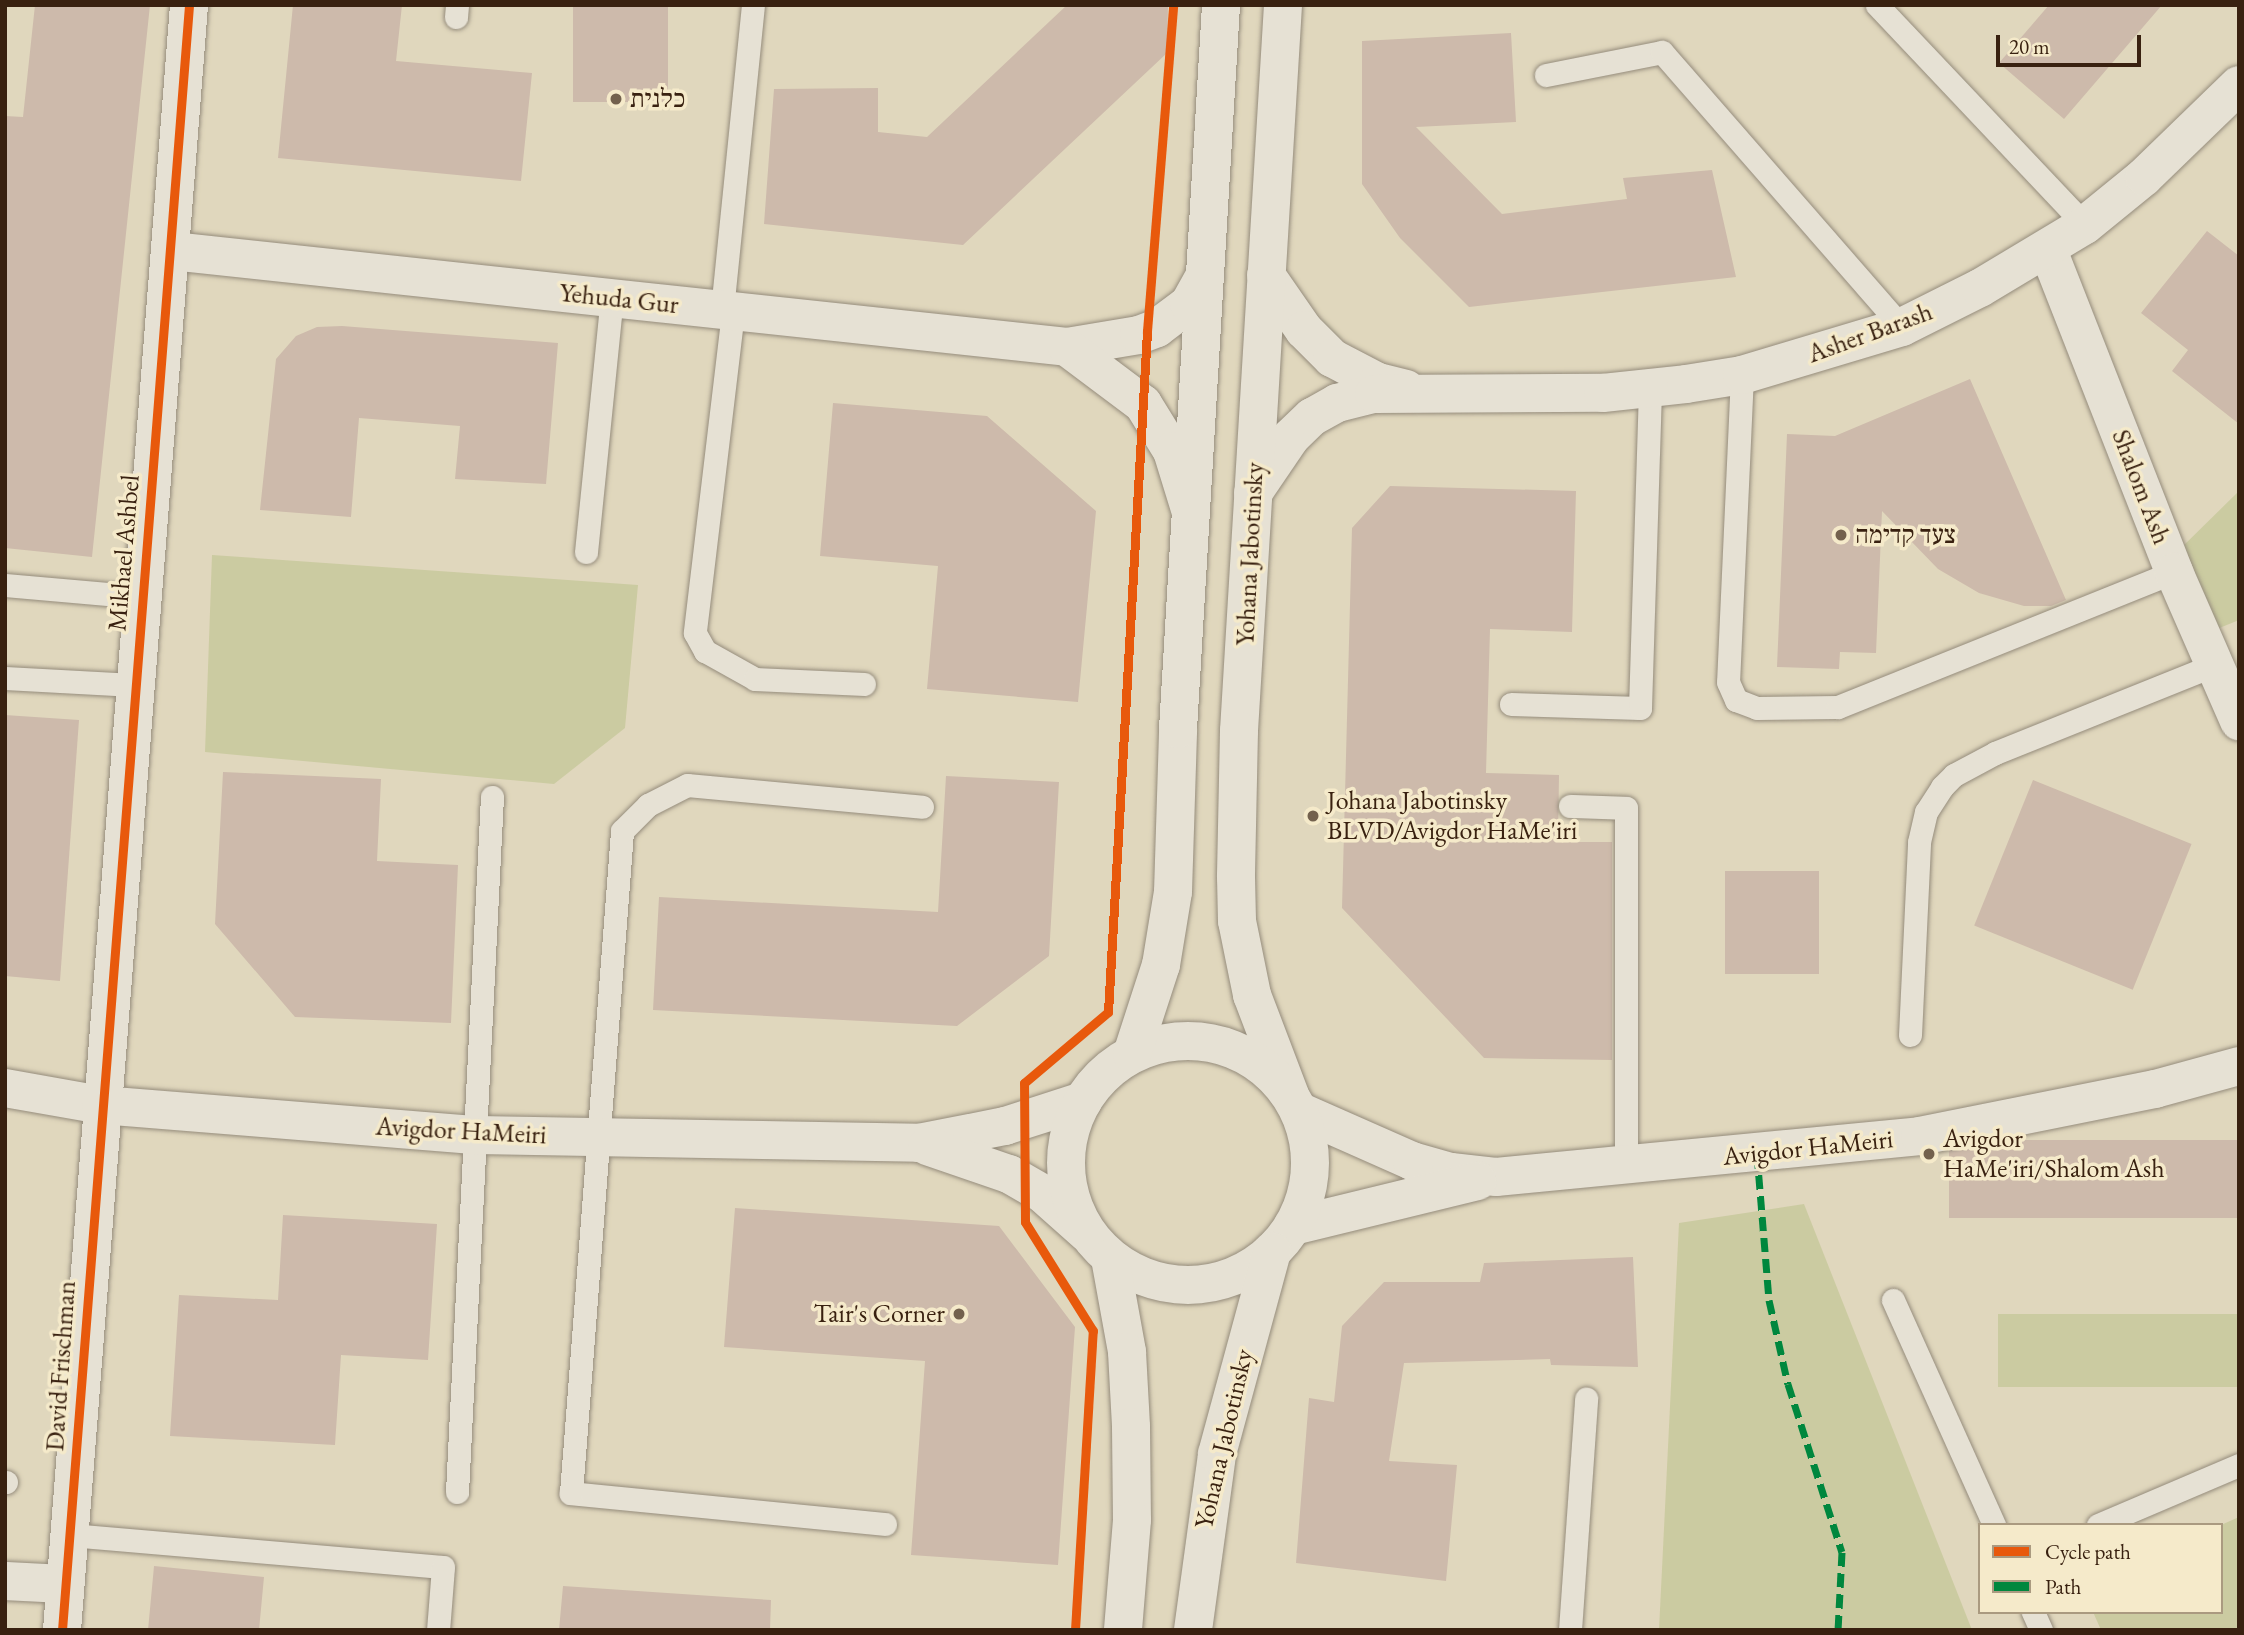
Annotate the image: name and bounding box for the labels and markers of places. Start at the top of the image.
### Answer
place label: כלנית [630,83,685,115]
marker: כלנית [608,91,624,107]
place label: צעד קדימה [1855,519,1956,551]
marker: צעד קדימה [1833,527,1849,543]
place label: Johana Jabotinsky BLVD/Avigdor HaMe'iri [1327,785,1577,846]
marker: Johana Jabotinsky BLVD/Avigdor HaMe'iri [1305,808,1321,824]
place label: Avigdor HaMe'iri/Shalom Ash [1943,1123,2165,1184]
marker: Avigdor HaMe'iri/Shalom Ash [1921,1146,1937,1162]
place label: Tair's Corner [814,1298,945,1330]
marker: Tair's Corner [951,1306,967,1322]

